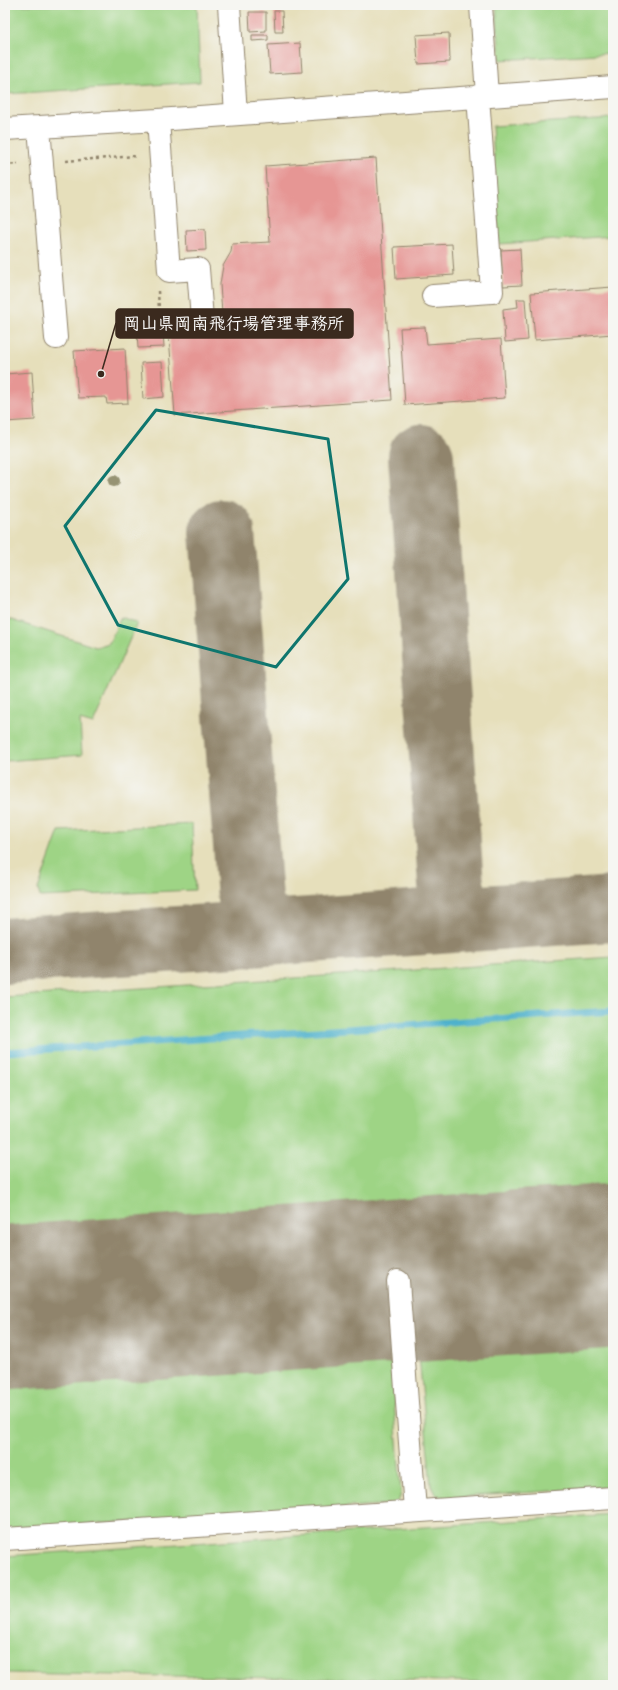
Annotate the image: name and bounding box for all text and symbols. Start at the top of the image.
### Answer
callout: 岡山県岡南飛行場管理事務所 [116,309,353,338]
text: 岡山県岡南飛行場管理事務所 [124,312,345,337]

